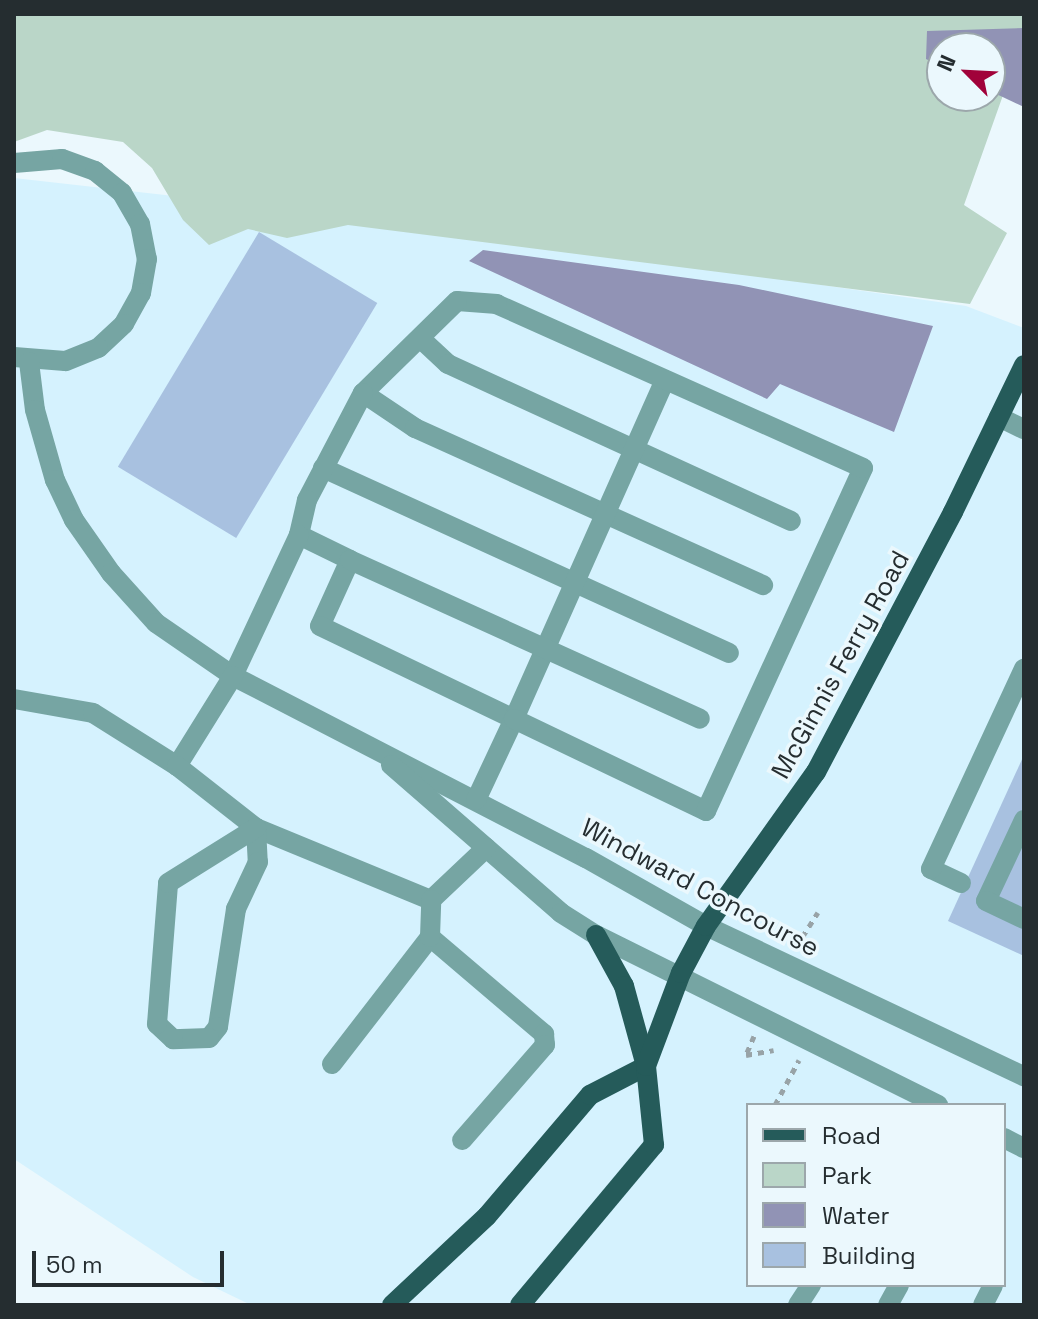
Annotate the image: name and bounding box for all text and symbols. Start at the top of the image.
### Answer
north arrow [926,32,1006,112]
text: N [930,51,962,75]
street label: McGinnis Ferry Road [765,546,917,784]
street label: Windward Concourse [576,812,824,964]
legend [746,1103,1006,1287]
text: Road [822,1120,881,1151]
text: Park [822,1160,872,1191]
text: Water [822,1200,890,1231]
scale bar [36,1235,228,1285]
text: Building [822,1240,916,1271]
text: 50 m [46,1249,103,1280]

